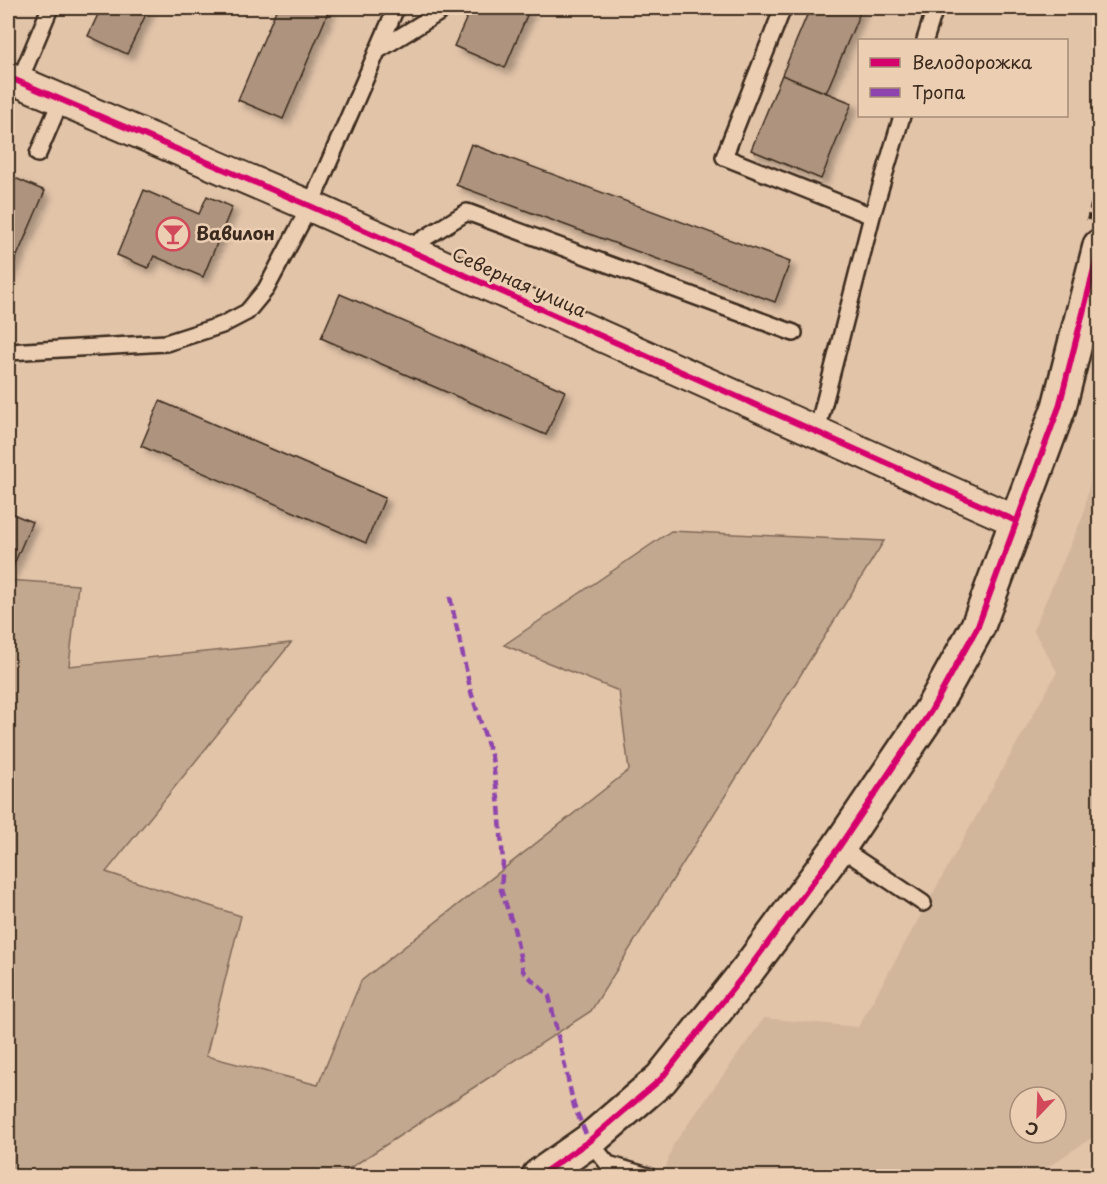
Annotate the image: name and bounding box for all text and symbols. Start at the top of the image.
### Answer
legend [858,39,1068,117]
text: Велодорожка [912,48,1033,75]
text: Тропа [912,78,965,105]
bar icon: Вавилон [155,216,191,252]
place label: Вавилон [196,219,275,246]
street label: Северная улица [448,240,592,324]
north arrow [1008,1085,1068,1145]
text: С [1022,1116,1042,1143]

